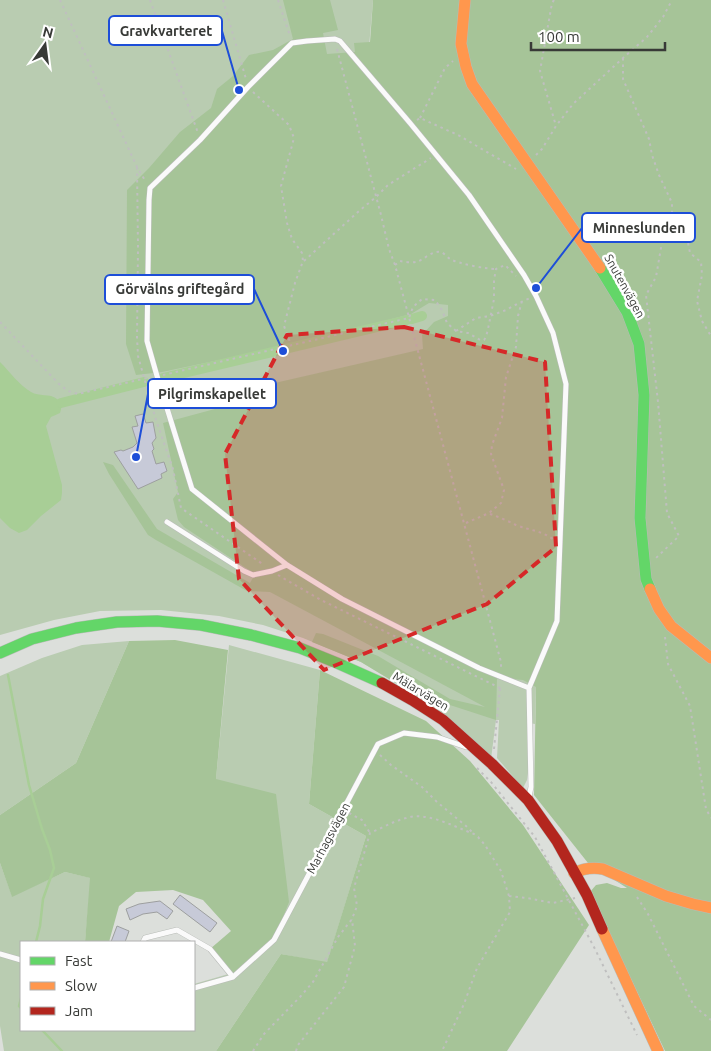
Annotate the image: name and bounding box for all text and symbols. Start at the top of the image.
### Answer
callout: Gravkvarteret [109,16,222,45]
north arrow [20,20,70,70]
scale bar [531,20,665,52]
text: N [41,23,55,41]
text: Gravkvarteret [120,23,212,39]
text: 100 m [538,28,580,45]
callout: Minneslunden [582,213,695,242]
text: Minneslunden [593,220,685,236]
street label: Snutenvägen [602,252,648,320]
callout: Görvälns griftegård [105,275,254,304]
text: Görvälns griftegård [115,281,245,297]
callout: Pilgrimskapellet [148,379,276,408]
text: Pilgrimskapellet [158,386,266,402]
street label: Mälarvägen [391,669,451,713]
street label: Marhagsvägen [304,800,352,876]
legend [20,941,195,1031]
text: Fast [65,952,93,969]
text: Slow [65,977,98,994]
text: Jam [65,1002,93,1019]

